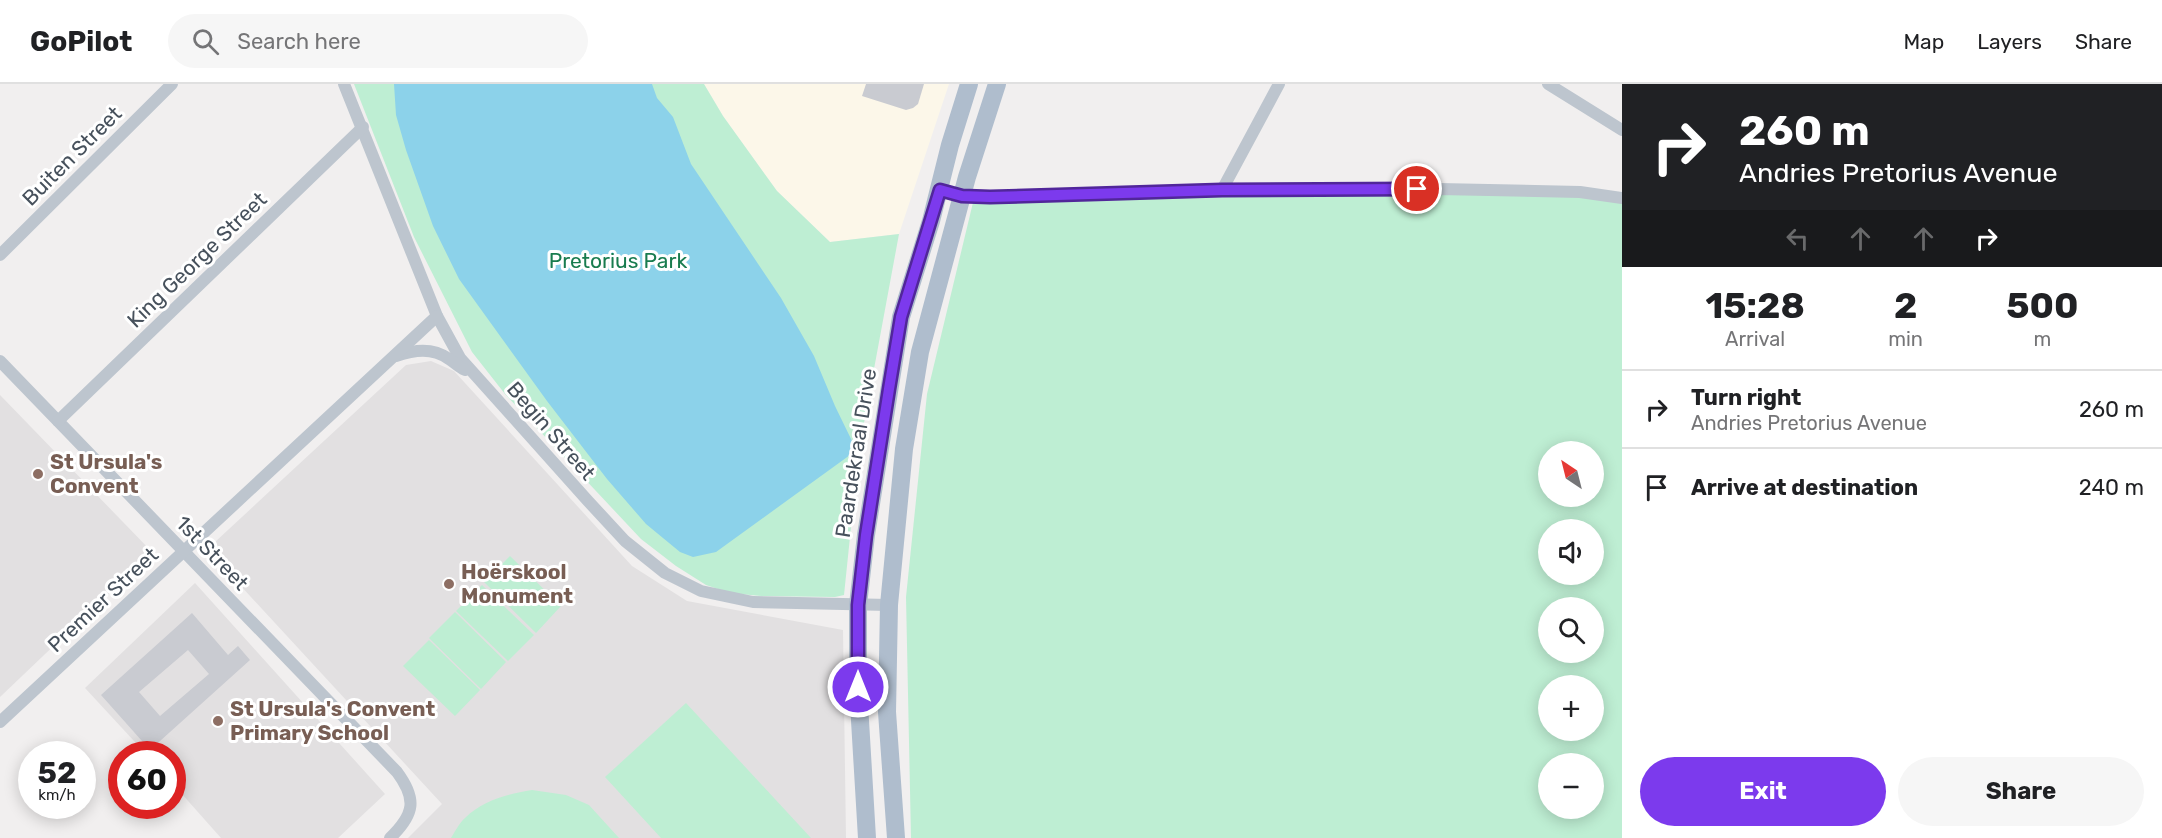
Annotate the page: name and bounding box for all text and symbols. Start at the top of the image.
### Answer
search box [168,14,588,68]
text: GoPilot [30,25,132,58]
icon: search [189,25,222,58]
text: Search here [237,28,361,55]
text: Map [1903,29,1944,54]
text: Layers [1977,29,2042,54]
text: Share [2075,29,2132,54]
street label: Buiten Street [17,101,127,211]
text: 260 m [1739,106,1870,156]
icon: right [1640,108,1718,186]
text: Andries Pretorius Avenue [1739,157,2058,189]
pin [1391,163,1442,214]
icon: arrive [1400,172,1433,205]
street label: King George Street [122,187,272,333]
icon: left [1781,222,1814,255]
icon: ahead [1844,222,1877,255]
icon: ahead [1907,222,1940,255]
icon: right [1970,222,2003,255]
park label: Pretorius Park [549,248,687,273]
text: 15:28 [1705,284,1805,327]
text: 2 [1894,284,1917,327]
text: 500 [2006,284,2079,327]
text: Arrival [1725,327,1785,351]
text: min [1888,327,1923,351]
text: m [2034,327,2051,351]
street label: Paardekraal Drive [830,366,881,539]
street label: Begin Street [502,376,601,485]
text: Turn right [1691,384,1801,411]
icon: right [1640,393,1673,426]
text: 260 m [2079,396,2144,423]
text: Andries Pretorius Avenue [1691,411,1927,435]
north arrow [1538,441,1604,507]
map controls [1538,441,1604,819]
place label: St Ursula's Convent [50,449,162,498]
marker: St Ursula's Convent [31,467,45,481]
icon: arrive [1640,471,1673,504]
text: Arrive at destination [1691,474,1918,501]
text: 240 m [2079,474,2144,501]
street label: 1st Street [171,510,254,595]
button: sound [1538,519,1604,585]
street label: Premier Street [42,542,163,657]
place label: Hoërskool Monument [461,559,573,608]
marker: Hoërskool Monument [442,577,456,591]
button: search [1538,597,1604,663]
position arrow [826,655,890,719]
button: + [1538,675,1604,741]
place label: St Ursula's Convent Primary School [230,696,435,745]
marker: St Ursula's Convent Primary School [211,714,225,728]
speed limit sign: 60 [108,741,186,819]
button: − [1538,753,1604,819]
text: 52 [38,755,76,791]
button: Exit [1640,757,1886,826]
button: Share [1898,757,2144,826]
text: km/h [38,786,76,804]

